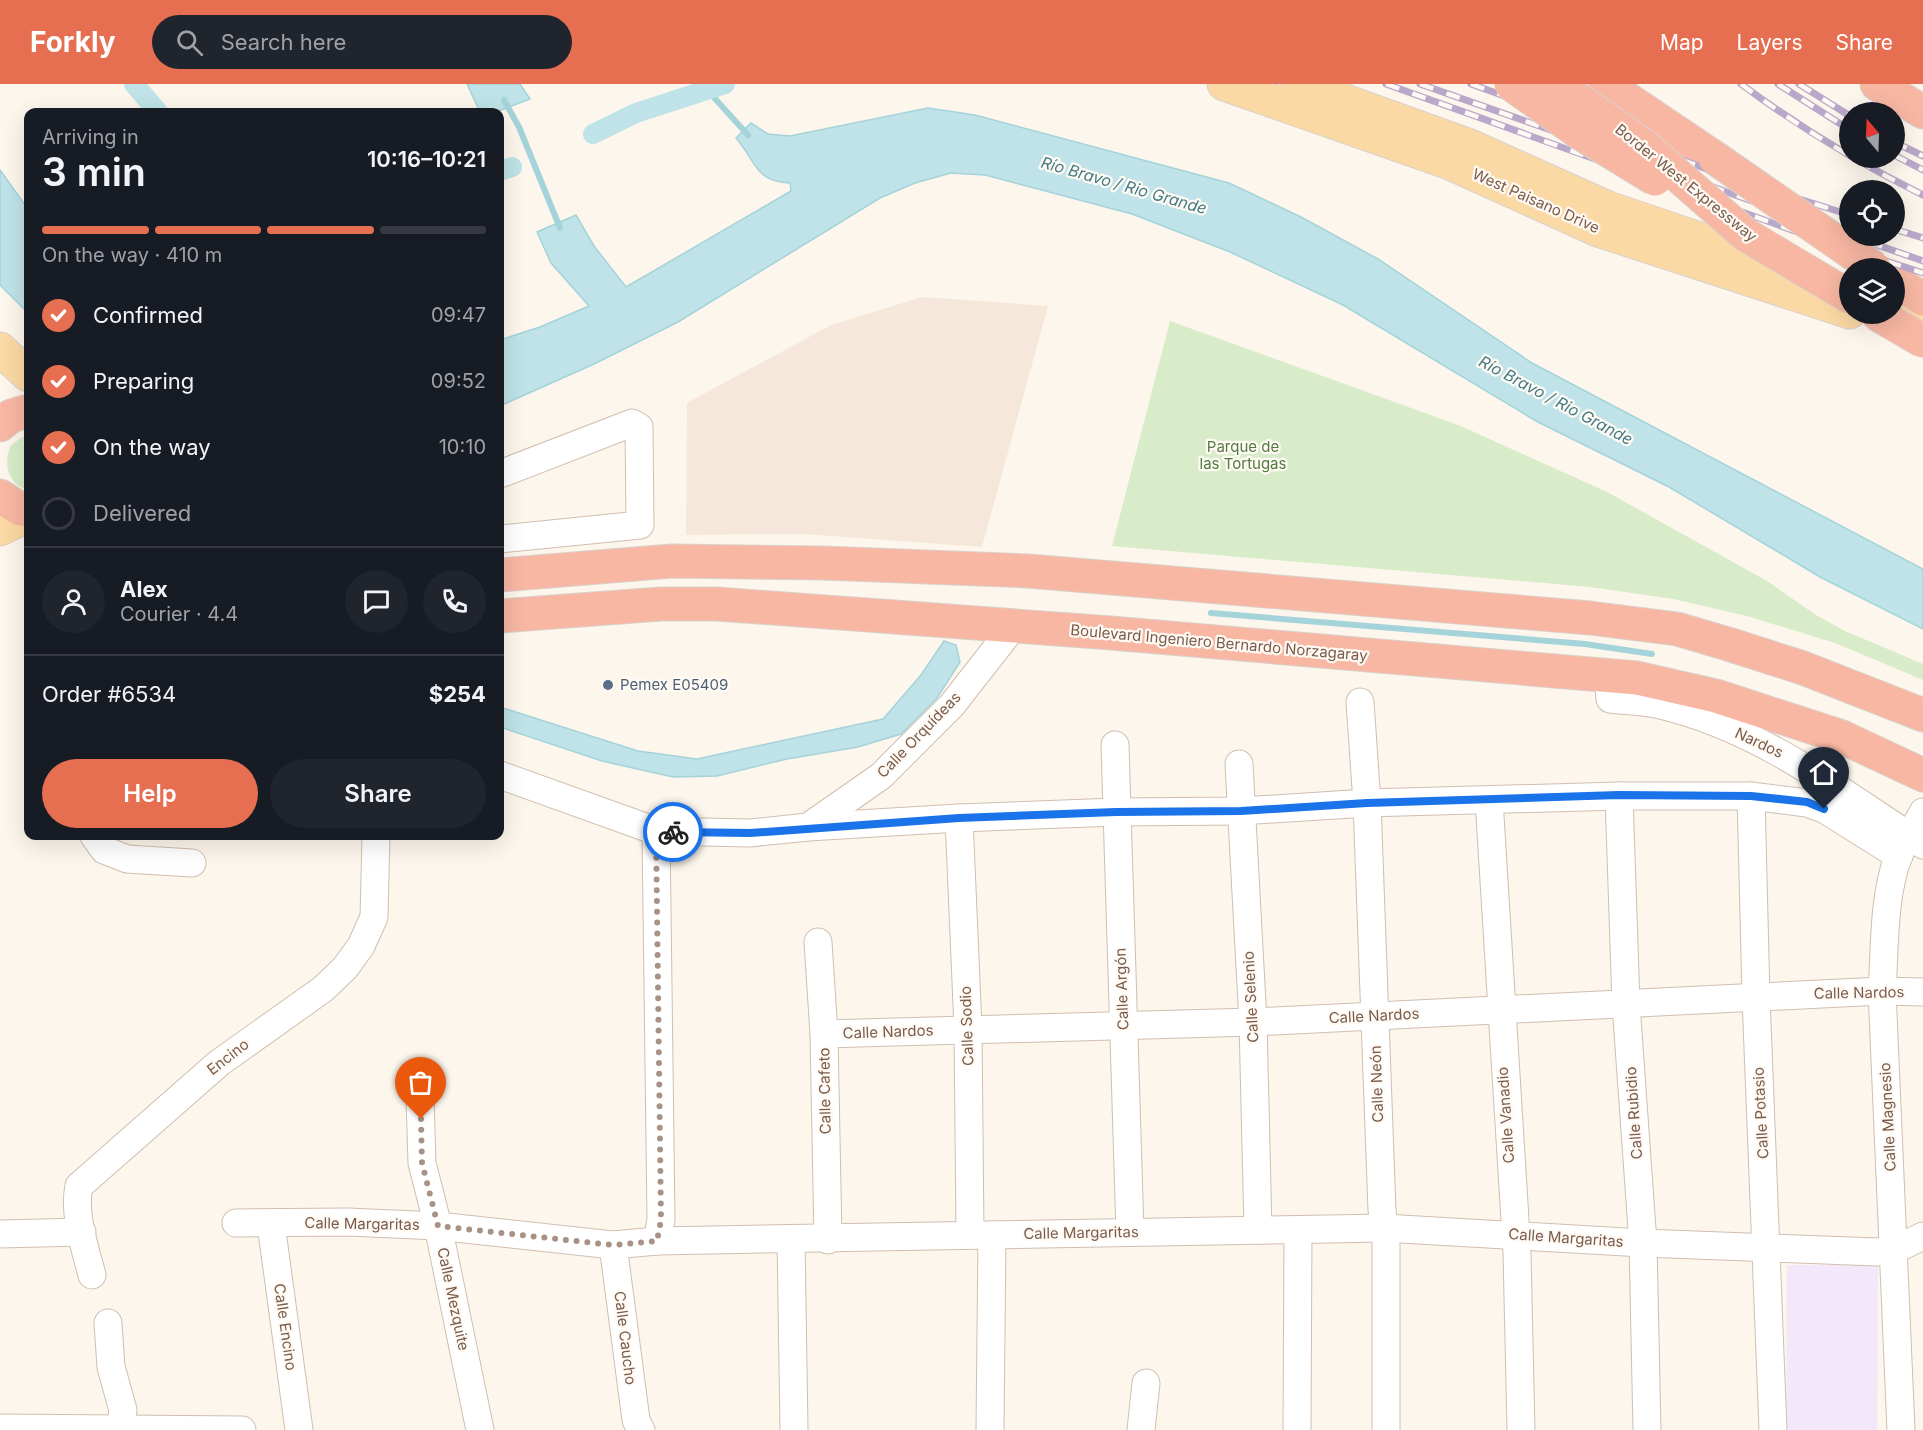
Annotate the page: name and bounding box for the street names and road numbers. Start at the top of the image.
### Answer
street label: Border West Expressway [1612,120,1762,246]
street label: West Paisano Drive [1470,164,1603,237]
street label: Boulevard Ingeniero Bernardo Norzagaray [1070,620,1369,665]
street label: Calle Orquídeas [873,688,965,782]
street label: Nardos [1732,723,1787,762]
street label: Calle Argón [1111,948,1132,1031]
street label: Calle Selenio [1239,951,1262,1043]
street label: Calle Nardos [1813,982,1905,1003]
street label: Calle Sodio [956,986,977,1066]
street label: Calle Nardos [1328,1004,1420,1027]
street label: Calle Nardos [842,1020,934,1043]
street label: Encino [203,1034,252,1079]
street label: Calle Neón [1366,1045,1387,1123]
street label: Calle Cafeto [814,1048,835,1134]
street label: Calle Magnesio [1875,1062,1900,1172]
street label: Calle Vanadio [1493,1066,1518,1164]
street label: Calle Rubidio [1621,1066,1646,1160]
street label: Calle Potasio [1749,1067,1772,1159]
street label: Calle Margaritas [304,1213,420,1234]
street label: Calle Margaritas [1023,1222,1139,1243]
street label: Calle Margaritas [1508,1224,1624,1251]
street label: Calle Mezquite [433,1246,474,1352]
street label: Calle Encino [270,1282,301,1372]
street label: Calle Caucho [610,1290,641,1386]

